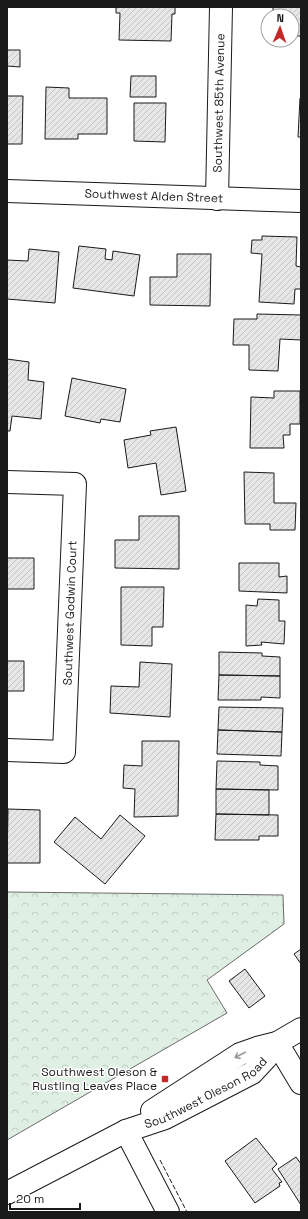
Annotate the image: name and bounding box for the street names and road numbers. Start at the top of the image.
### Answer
street label: Southwest 85th Avenue [210,33,228,173]
street label: Southwest Alden Street [84,186,224,206]
street label: Southwest Godwin Court [59,540,81,686]
street label: Southwest Oleson Road [142,1054,271,1132]

